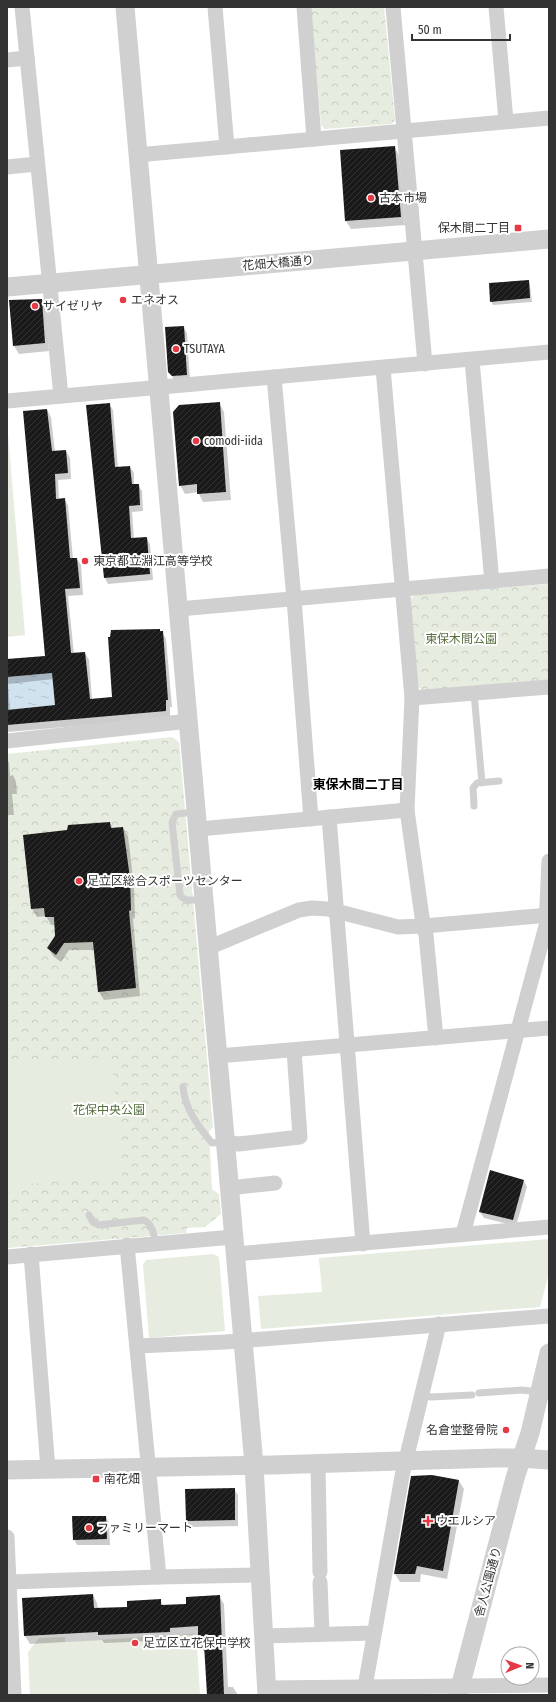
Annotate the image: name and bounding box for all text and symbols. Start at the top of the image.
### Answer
scale bar [412,16,510,42]
text: 50 m [418,23,442,37]
place label: 古本市場 [379,191,427,205]
marker: 古本市場 [366,193,376,203]
place label: 保木間二丁目 [438,221,510,235]
marker: 保木間二丁目 [513,223,523,233]
street label: 花畑大橋通り [242,253,314,273]
place label: エネオス [131,293,179,307]
marker: エネオス [118,295,128,305]
place label: サイゼリヤ [43,299,103,313]
marker: サイゼリヤ [30,301,40,311]
place label: TSUTAYA [184,342,225,356]
marker: TSUTAYA [171,344,181,354]
place label: comodi-iida [204,434,263,448]
marker: comodi-iida [191,436,201,446]
place label: 東京都立淵江高等学校 [93,554,213,568]
marker: 東京都立淵江高等学校 [80,556,90,566]
park label: 東保木間公園 [425,632,497,646]
district label: 東保木間二丁目 [312,777,404,792]
place label: 足立区総合スポーツセンター [87,874,243,888]
marker: 足立区総合スポーツセンター [74,876,84,886]
park label: 花保中央公園 [73,1103,145,1117]
place label: 名倉堂整骨院 [426,1423,498,1437]
marker: 名倉堂整骨院 [501,1425,511,1435]
place label: 南花畑 [104,1472,140,1486]
marker: 南花畑 [91,1474,101,1484]
place label: ウエルシア [436,1514,496,1528]
marker: ウエルシア [423,1516,433,1526]
place label: ファミリーマート [97,1521,193,1535]
marker: ファミリーマート [84,1523,94,1533]
street label: 舎人公園通り [472,1545,504,1619]
place label: 足立区立花保中学校 [143,1636,251,1650]
marker: 足立区立花保中学校 [130,1638,140,1648]
north arrow [500,1646,540,1686]
text: N [523,1662,536,1669]

